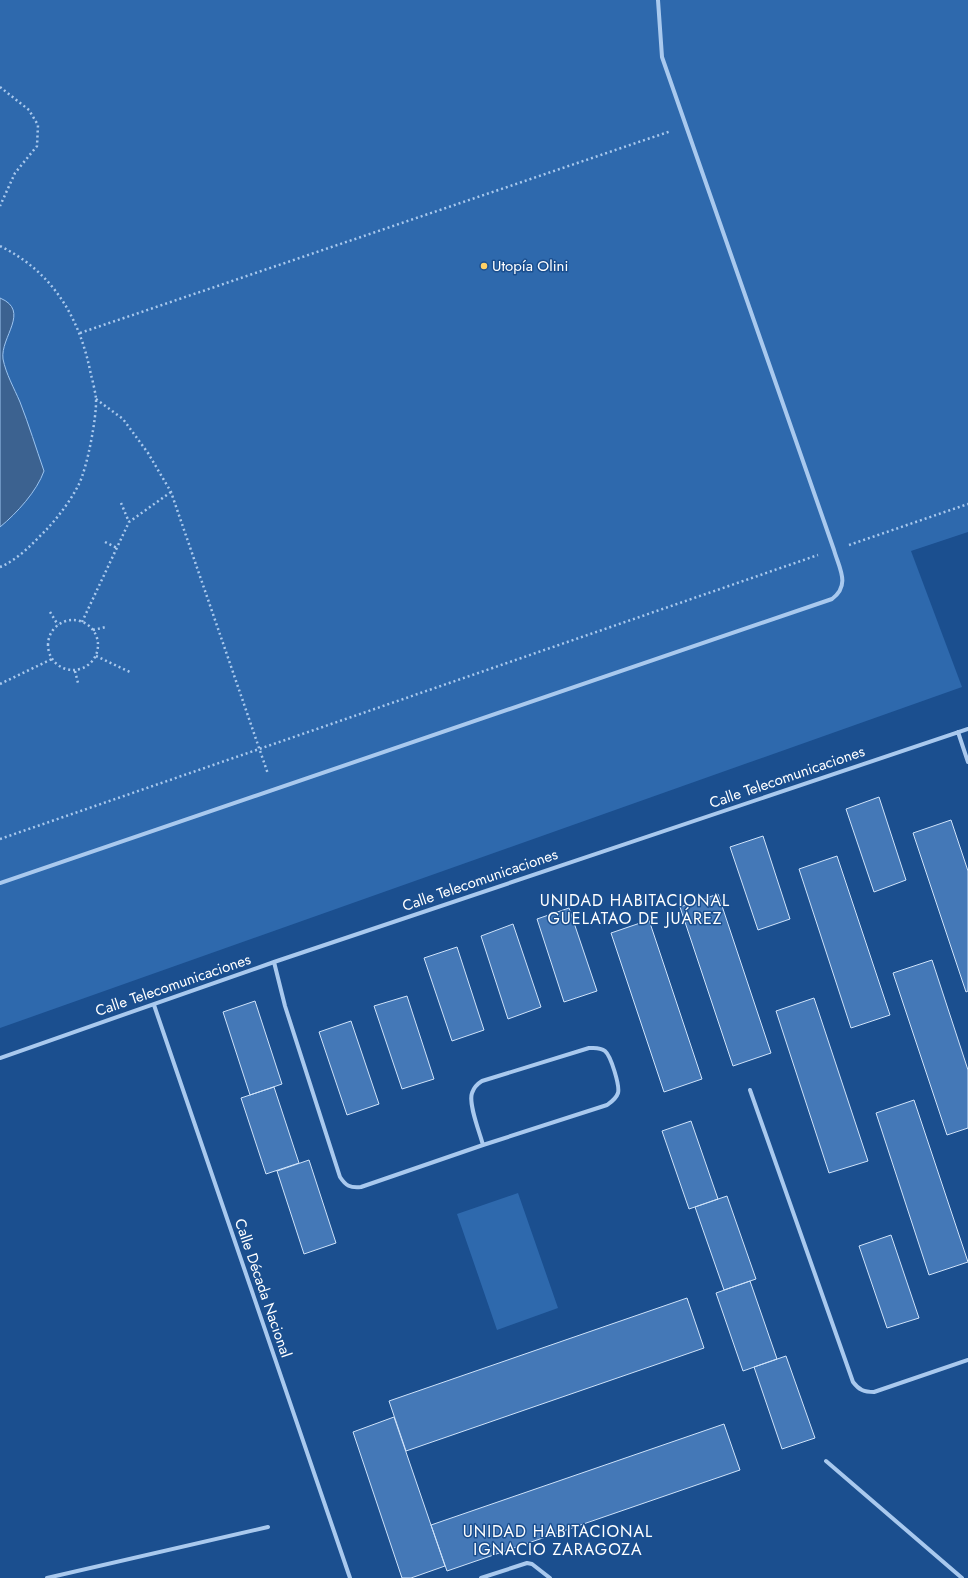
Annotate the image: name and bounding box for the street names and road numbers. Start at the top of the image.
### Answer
street label: Calle Telecomunicaciones [706,740,868,814]
street label: Calle Telecomunicaciones [399,843,561,917]
street label: Calle Telecomunicaciones [92,948,254,1022]
street label: Calle Década Nacional [229,1215,297,1361]

